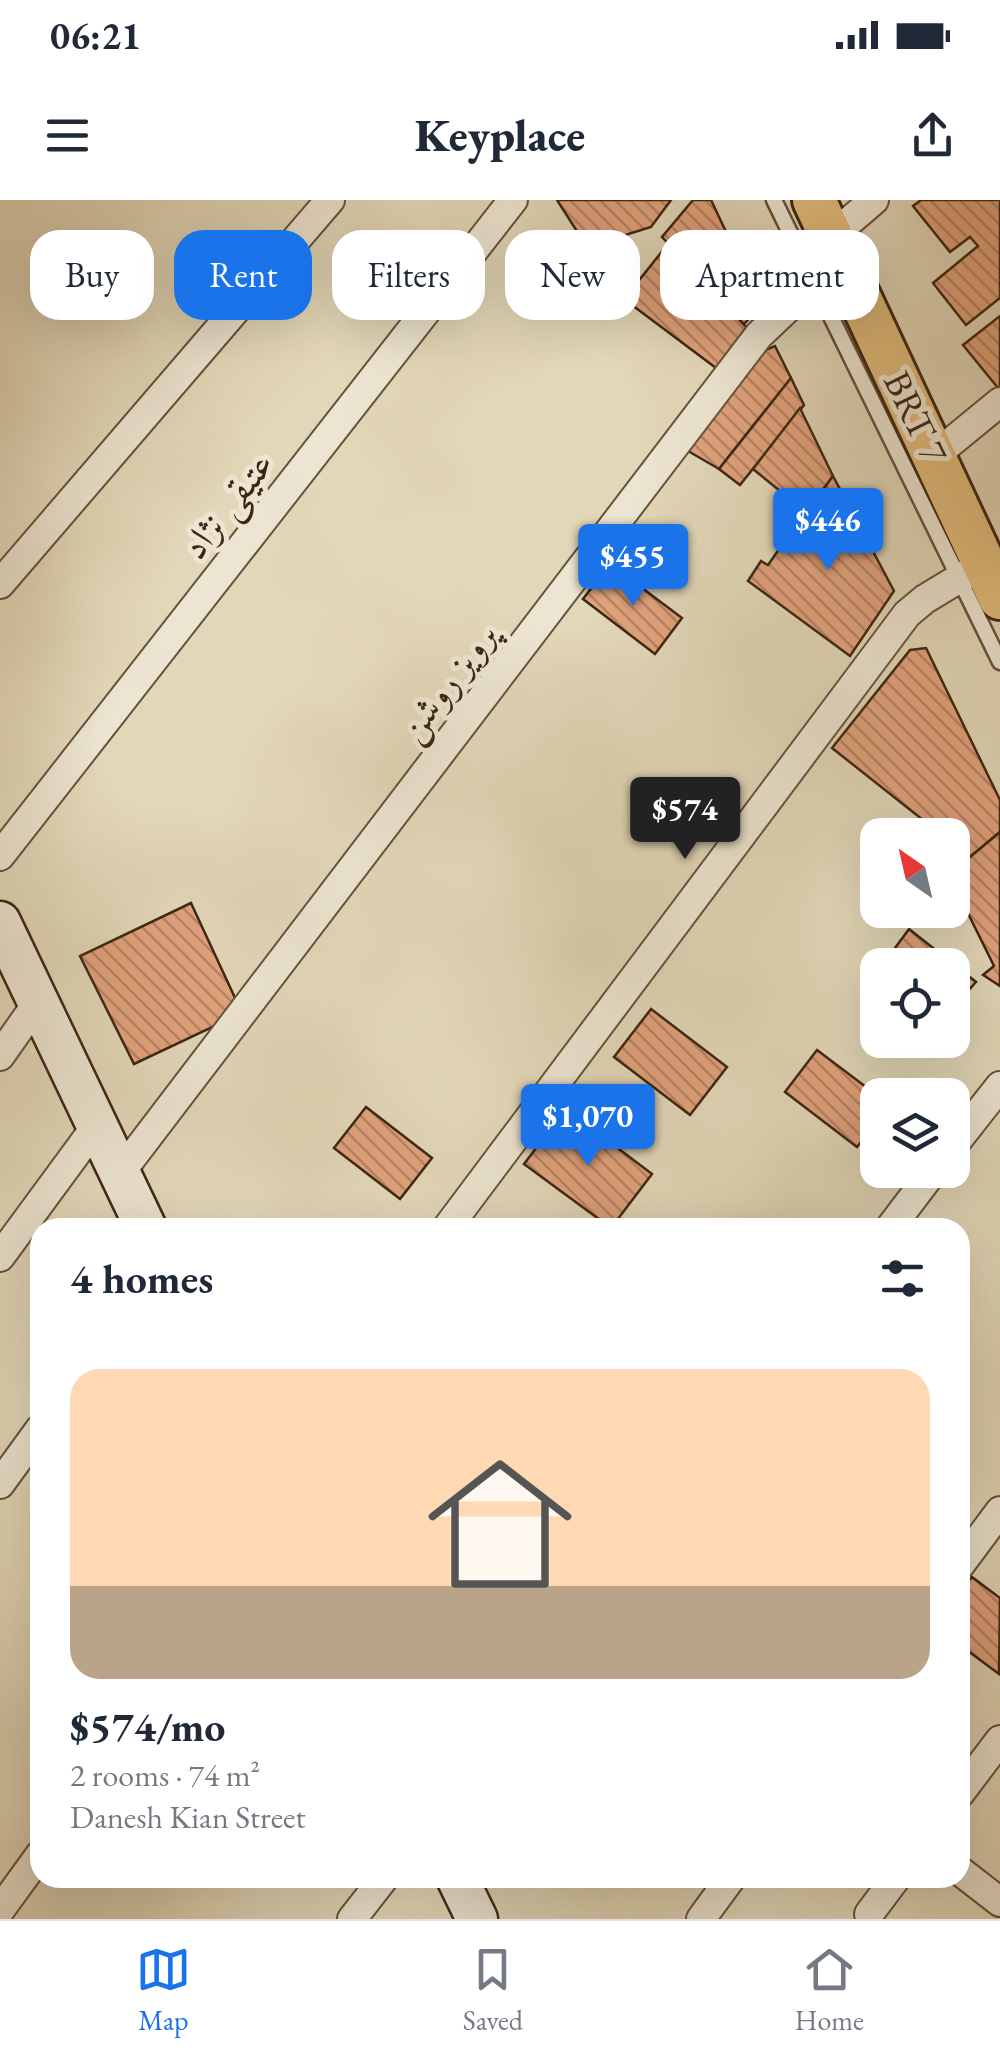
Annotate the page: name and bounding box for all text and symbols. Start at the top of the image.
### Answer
text: 06:21 [50,11,141,60]
text: Keyplace [415,106,585,164]
icon: menu [40,108,95,163]
icon: share [905,108,960,163]
chip: Buy [30,230,154,320]
chip: Rent [174,230,312,320]
chip: Filters [332,230,485,320]
chip: New [505,230,640,320]
chip: Apartment [660,230,879,320]
street label: BRT 7 [873,362,960,472]
street label: عتیقی نژاد [169,441,287,571]
pin: $446 [769,488,887,573]
text: $446 [795,499,861,541]
pin: $455 [574,524,692,609]
text: $455 [600,535,666,577]
street label: پرویز روشن [386,609,511,753]
pin: $574 [626,777,744,862]
text: $574 [652,788,718,830]
north arrow [860,818,970,928]
map controls [860,818,970,1188]
button: locate [860,948,970,1058]
button: layers [860,1078,970,1188]
pin: $1,070 [507,1084,669,1169]
text: $1,070 [543,1095,633,1137]
text: 4 homes [70,1251,213,1306]
icon: filters [875,1251,930,1306]
icon: home [410,1434,590,1614]
text: $574/mo [70,1699,226,1754]
text: 2 rooms · 74 m² [70,1754,260,1796]
text: Danesh Kian Street [70,1796,306,1838]
tab: Map [136,1942,191,2038]
tab: Saved [463,1942,523,2038]
tab: Home [795,1942,864,2038]

